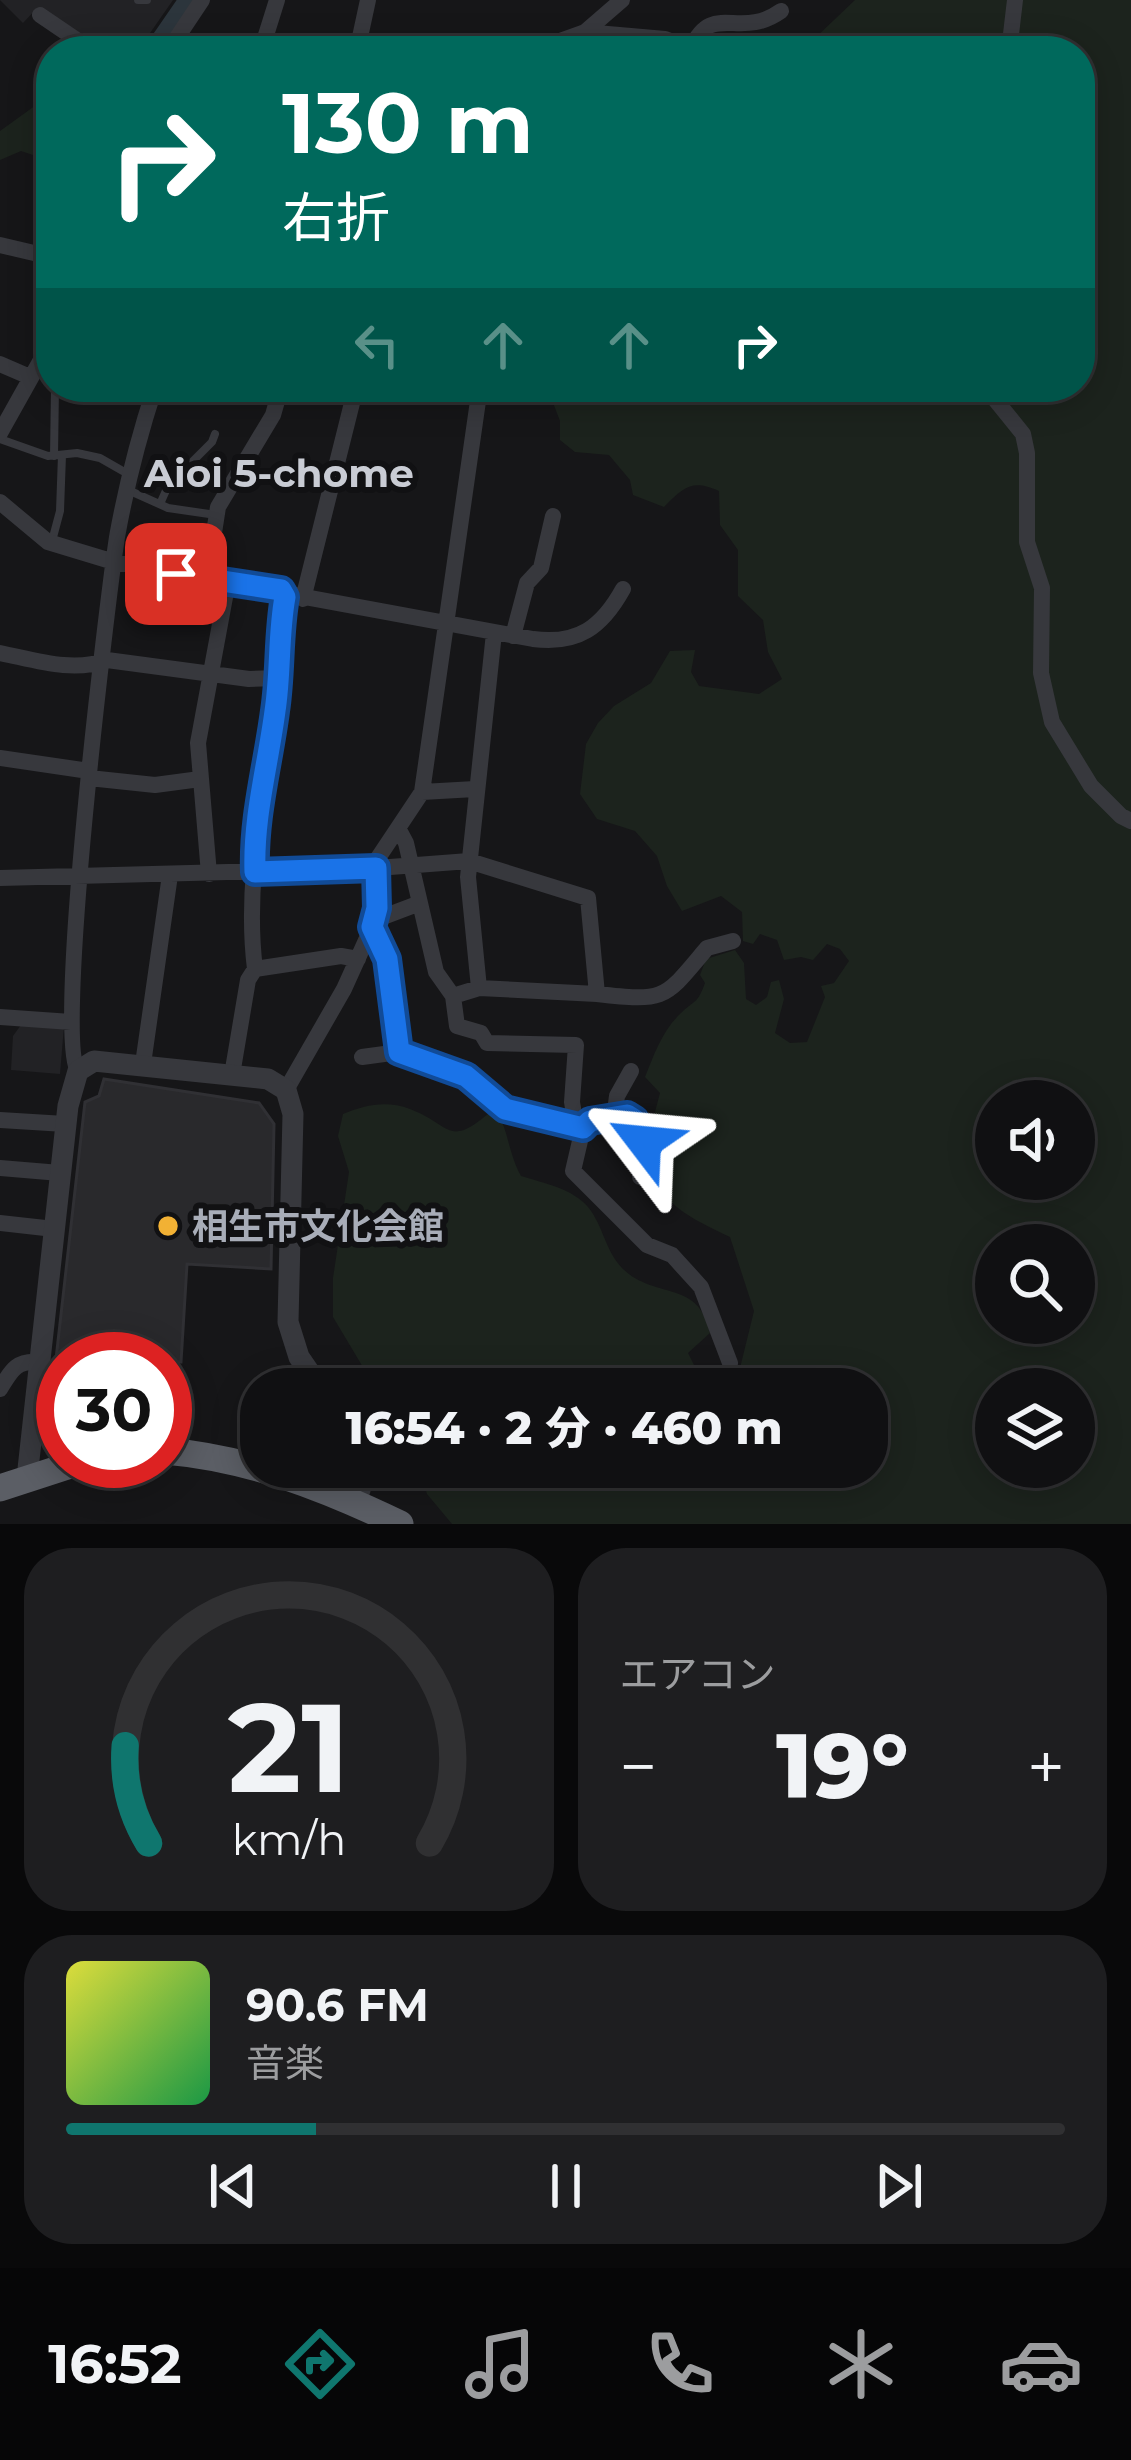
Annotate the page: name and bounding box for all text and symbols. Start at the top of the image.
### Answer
text: 130 m [282,72,534,174]
icon: right [84,84,240,240]
text: 右折 [282,185,390,251]
icon: left [344,312,410,378]
icon: ahead [470,312,536,378]
icon: ahead [596,312,662,378]
icon: right [722,312,788,378]
district label: Aioi 5-chome [143,449,414,497]
pin [125,523,227,625]
icon: arrive [143,541,209,607]
position arrow [581,1079,707,1205]
map controls [975,1080,1095,1488]
button: sound [975,1080,1095,1200]
place label: 相生市文化会館 [192,1204,444,1248]
marker: 相生市文化会館 [155,1213,181,1239]
button: search [975,1224,1095,1344]
speed limit sign: 30 [36,1332,192,1488]
button: layers [975,1368,1095,1488]
text: 16:54 · 2 分 · 460 m [345,1400,783,1455]
text: エアコン [620,1650,776,1698]
text: 21 [227,1671,350,1823]
text: 19° [776,1711,908,1821]
text: − [620,1726,657,1807]
text: + [1027,1726,1065,1807]
text: km/h [232,1812,346,1865]
text: 90.6 FM [246,1977,429,2032]
text: 音楽 [246,2039,324,2087]
icon: previous [200,2153,266,2219]
icon: pause [533,2153,599,2219]
icon: next [866,2153,932,2219]
icon: directions [278,2322,362,2406]
icon: music [458,2322,542,2406]
icon: phone [638,2322,722,2406]
icon: climate [819,2322,903,2406]
icon: car [999,2322,1083,2406]
text: 16:52 [48,2331,182,2397]

